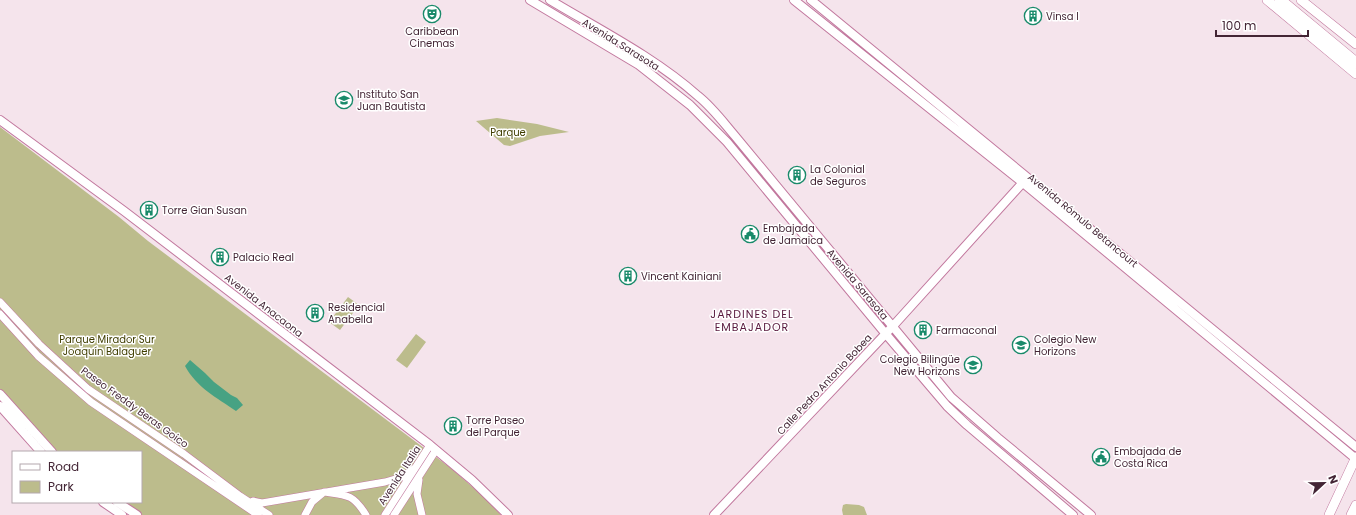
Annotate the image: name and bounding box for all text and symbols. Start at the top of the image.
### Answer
theatre icon: Caribbean Cinemas [422,4,442,24]
building icon: Vinsa I [1023,6,1043,26]
place label: Vinsa I [1046,9,1079,24]
scale bar [1216,12,1308,38]
street label: Avenida Sarasota [579,15,662,74]
text: 100 m [1222,17,1256,34]
place label: Caribbean Cinemas [405,24,459,51]
place label: Instituto San Juan Bautista [357,87,426,114]
school or university icon: Instituto San Juan Bautista [334,90,354,110]
park label: Parque [490,125,526,140]
place label: La Colonial de Seguros [810,162,866,189]
building icon: La Colonial de Seguros [787,165,807,185]
street label: Avenida Rómulo Betancourt [1024,170,1141,271]
building icon: Torre Gian Susan [139,200,159,220]
place label: Torre Gian Susan [162,203,247,218]
place label: Embajada de Jamaica [763,221,823,248]
public building icon: Embajada de Jamaica [740,224,760,244]
street label: Avenida Sarasota [823,246,892,323]
building icon: Palacio Real [210,247,230,267]
place label: Palacio Real [233,250,294,265]
building icon: Vincent Kainiani [618,266,638,286]
place label: Vincent Kainiani [641,269,721,284]
street label: Avenida Anacaona [221,270,306,341]
place label: Residencial Anabella [328,300,385,327]
building icon: Residencial Anabella [305,303,325,323]
district label: JARDINES DEL EMBAJADOR [710,306,794,335]
building icon: Farmaconal [913,320,933,340]
place label: Farmaconal [936,323,997,338]
street label: Calle Pedro Antonio Bobea [773,331,875,438]
park label: Parque Mirador Sur Joaquín Balaguer [59,332,155,359]
place label: Colegio New Horizons [1034,332,1097,359]
school or university icon: Colegio New Horizons [1011,335,1031,355]
place label: Colegio Bilingüe New Horizons [880,352,960,379]
school or university icon: Colegio Bilingüe New Horizons [963,355,983,375]
street label: Paseo Freddy Beras Goico [78,363,192,452]
place label: Torre Paseo del Parque [466,413,525,440]
building icon: Torre Paseo del Parque [443,416,463,436]
street label: Avenida Italia [375,443,424,508]
place label: Embajada de Costa Rica [1114,444,1181,471]
public building icon: Embajada de Costa Rica [1091,447,1111,467]
legend [12,451,142,503]
text: Road [48,458,79,475]
north arrow [1304,463,1344,503]
text: N [1324,472,1342,486]
text: Park [48,478,75,495]

